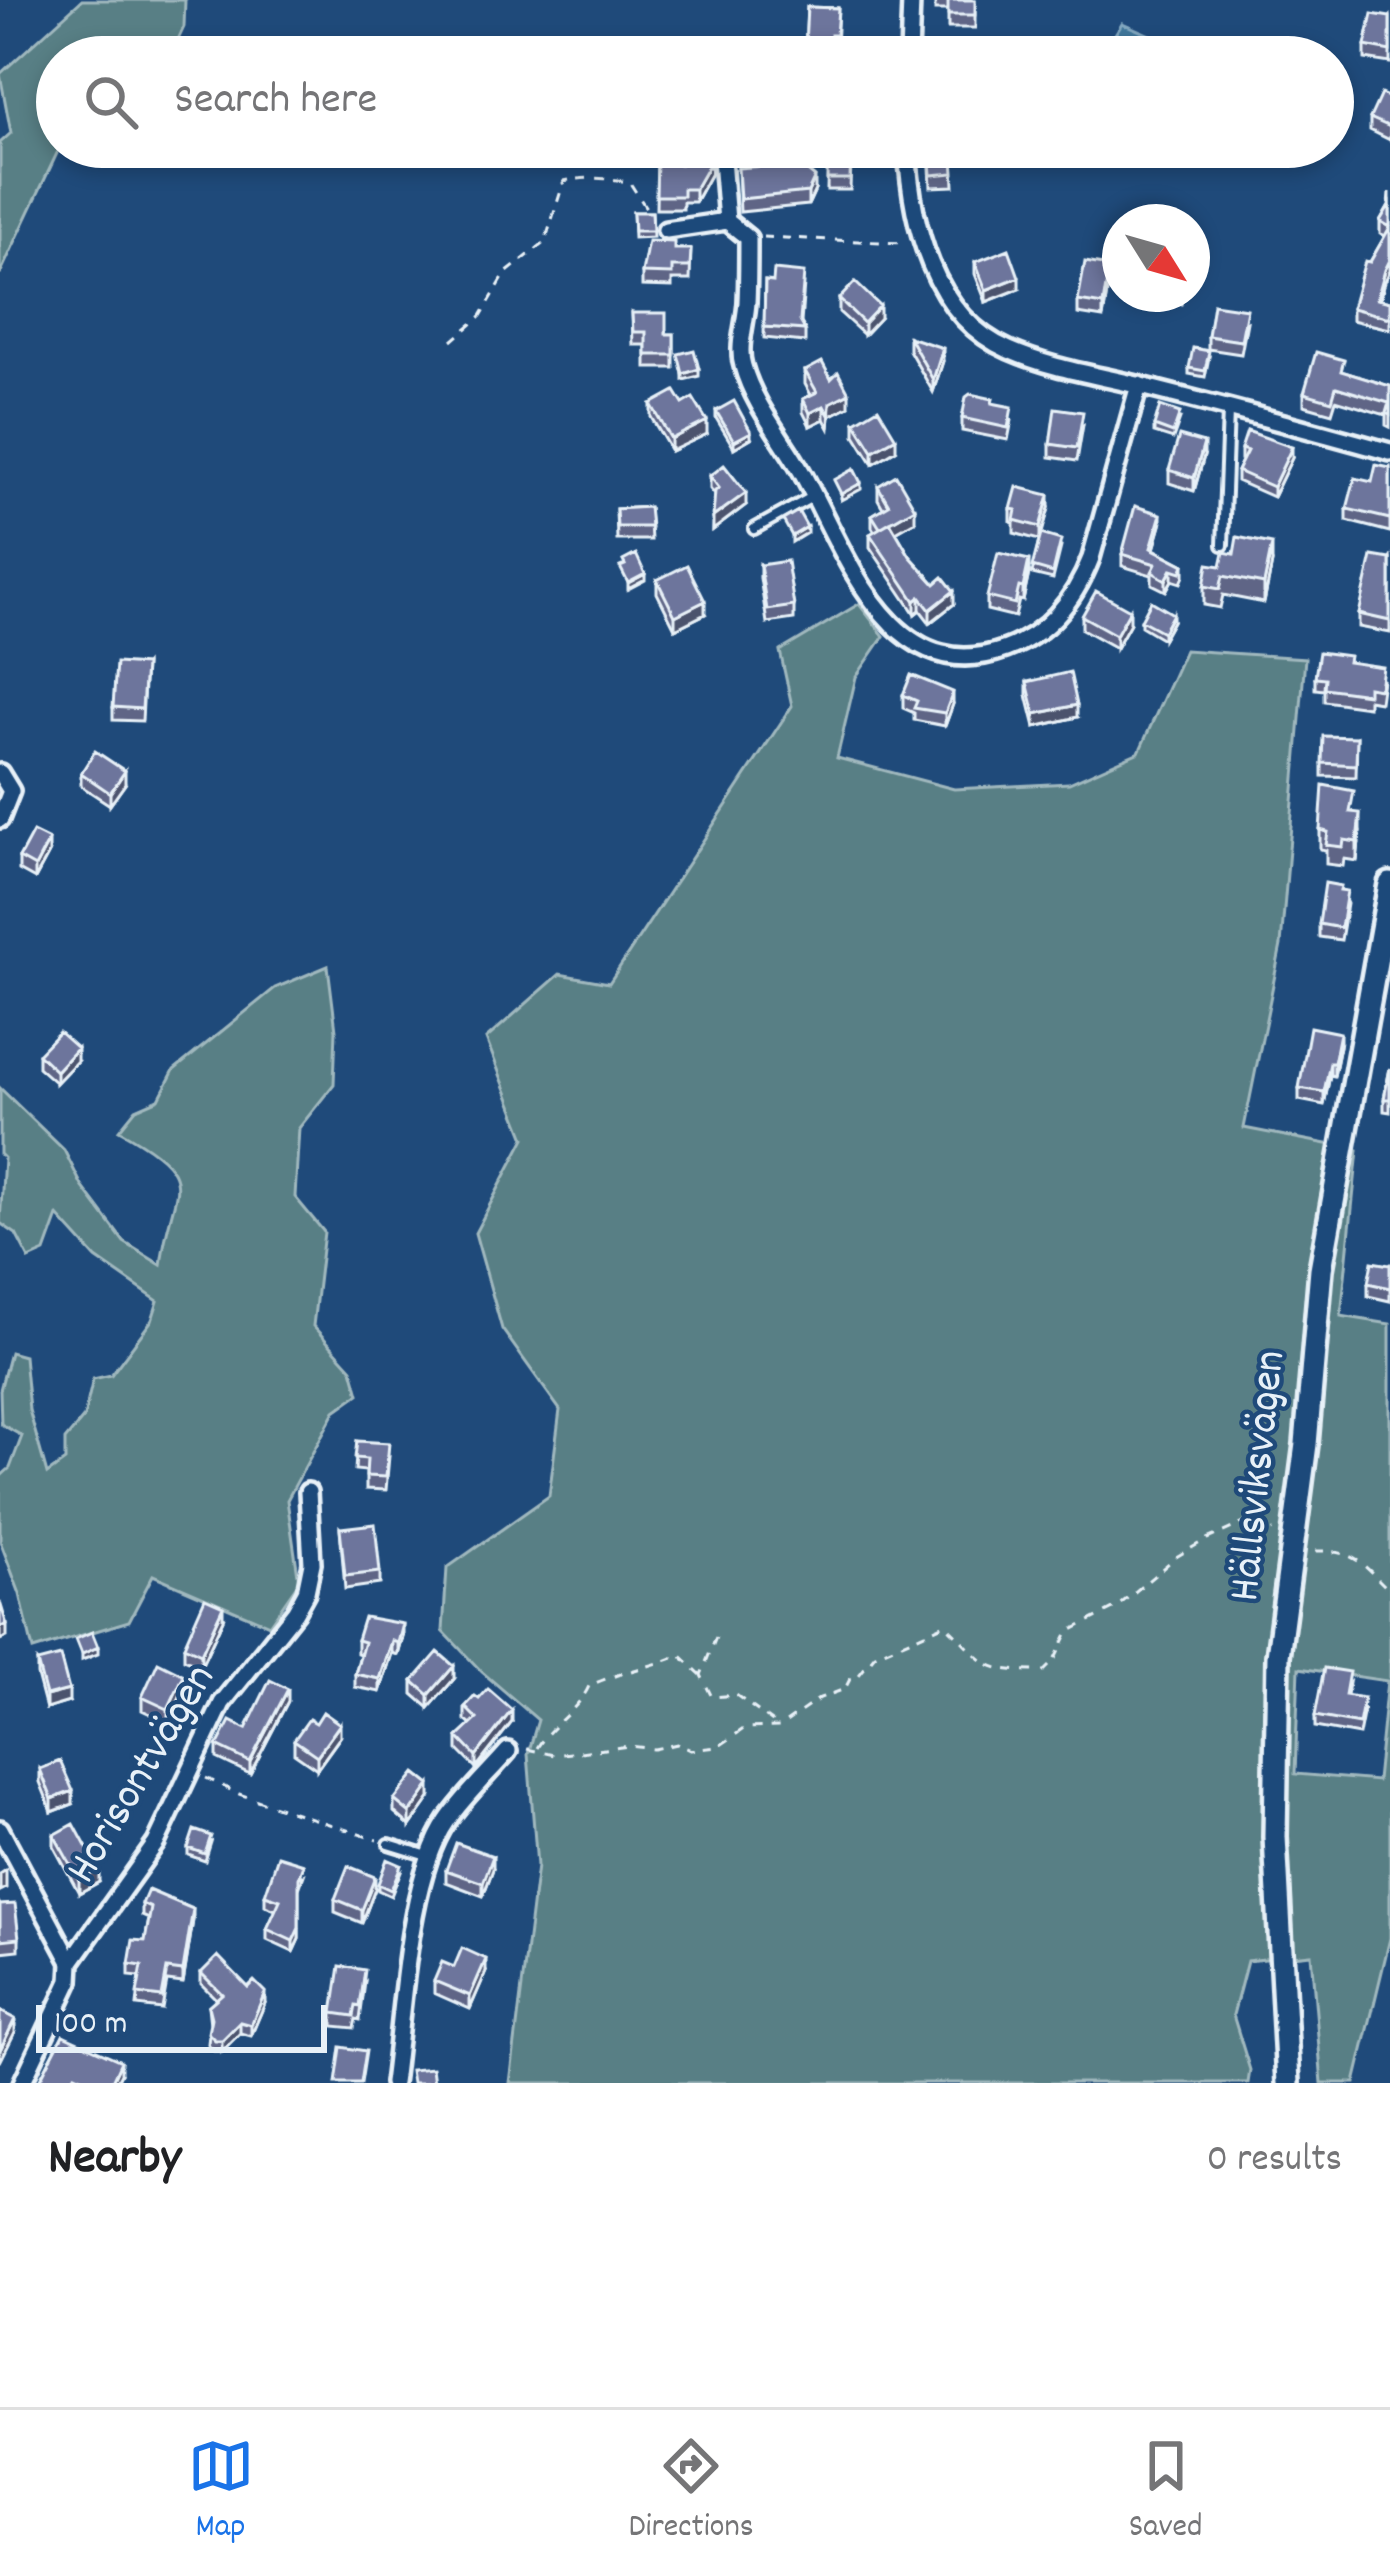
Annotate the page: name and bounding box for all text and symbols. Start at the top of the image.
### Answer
search box [36,36,1354,168]
icon: search [78,69,144,135]
text: Search here [174,70,377,134]
north arrow [1102,204,1210,312]
street label: Hällsviksvägen [1215,1347,1305,1605]
street label: Horisontvägen [52,1653,234,1897]
scale bar [36,1999,327,2052]
text: 100 m [54,2002,127,2049]
text: Nearby [48,2125,181,2197]
text: 0 results [1207,2134,1342,2189]
tab: Map [188,2433,254,2552]
tab: Directions [629,2433,754,2552]
tab: Saved [1129,2433,1202,2552]

